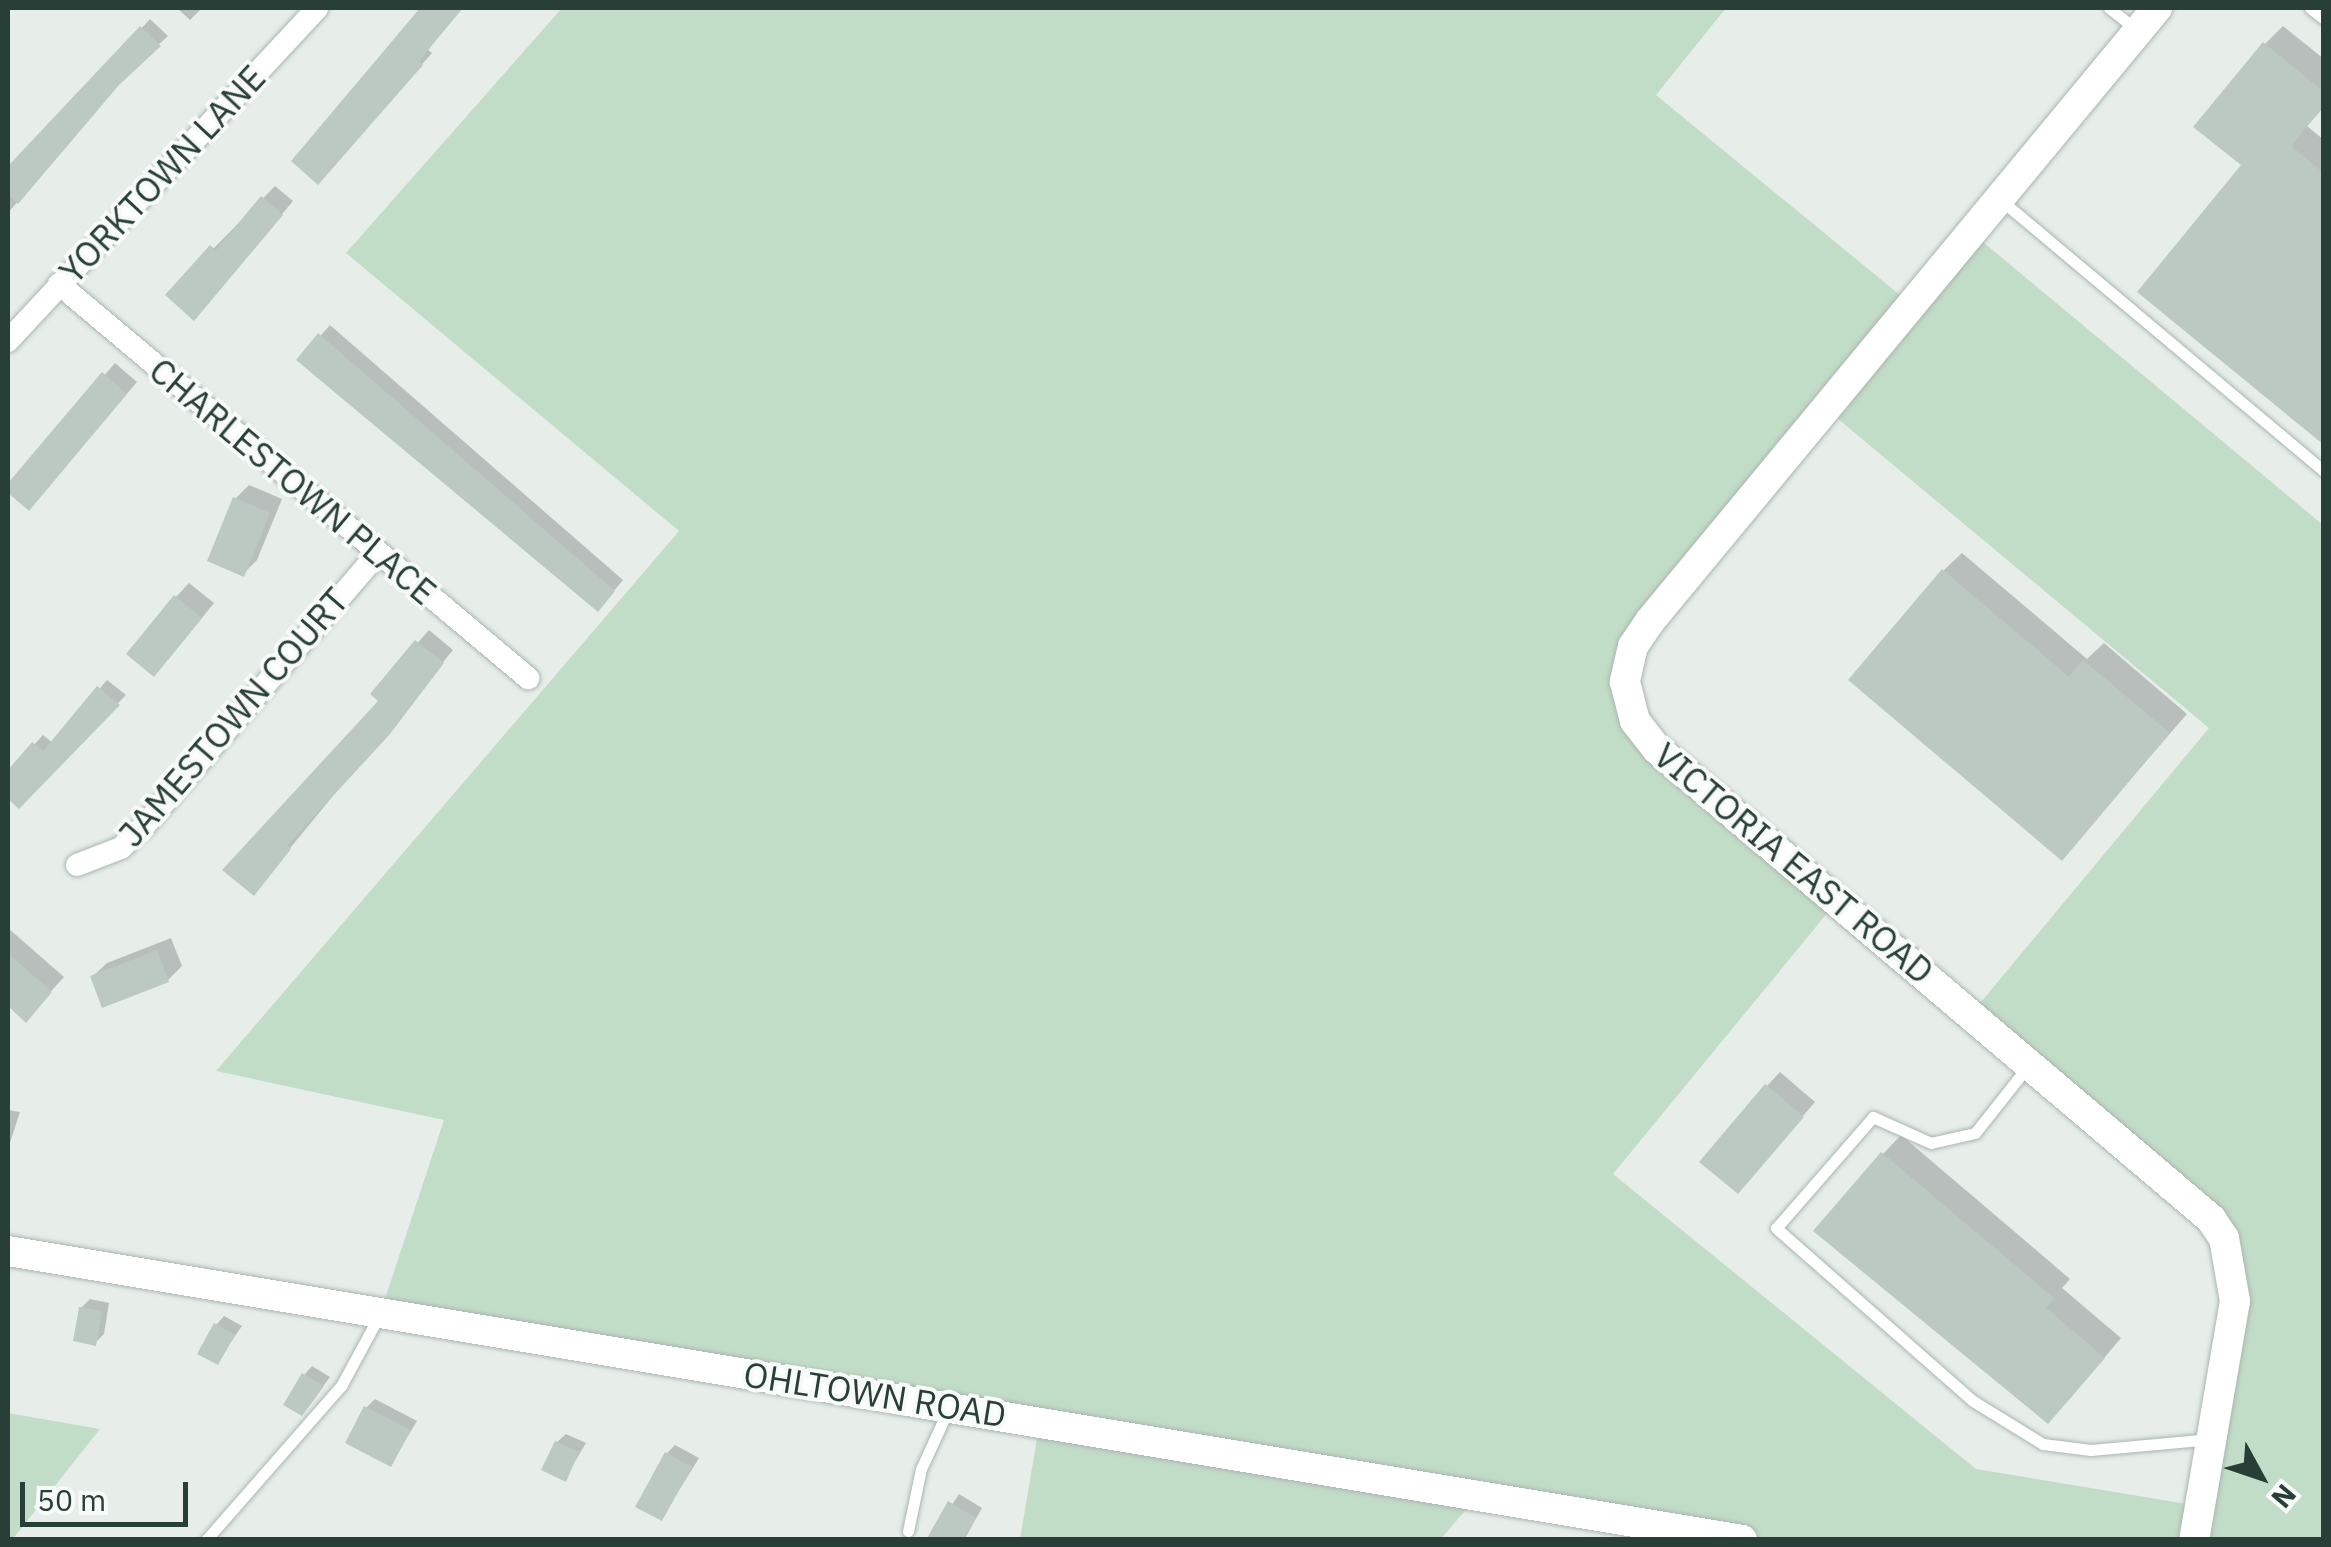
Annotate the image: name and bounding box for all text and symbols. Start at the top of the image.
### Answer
street label: YORKTOWN LANE [50,56,274,292]
street label: CHARLESTOWN PLACE [141,349,445,613]
street label: JAMESTOWN COURT [109,579,357,855]
street label: VICTORIA EAST ROAD [1646,734,1942,992]
street label: OHLTOWN ROAD [741,1353,1009,1435]
north arrow [2211,1427,2311,1527]
scale bar [25,1462,192,1524]
text: N [2264,1477,2305,1516]
text: 50 m [37,1480,106,1519]

